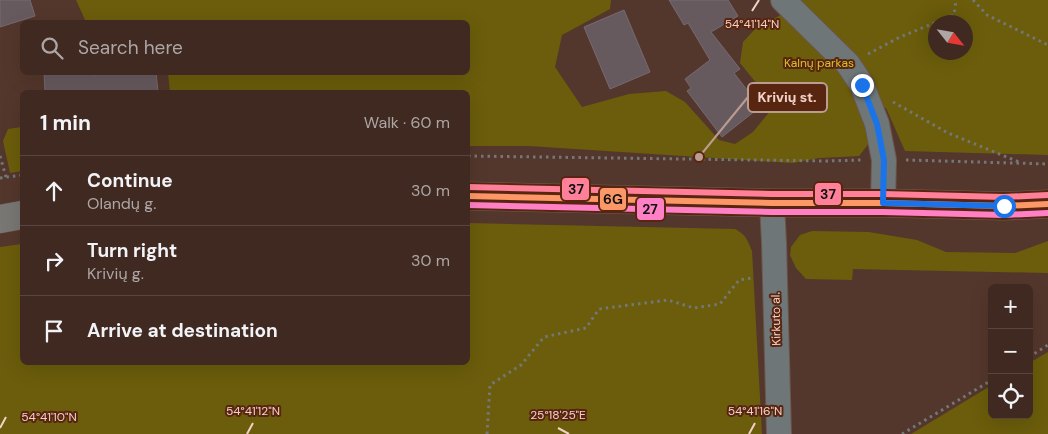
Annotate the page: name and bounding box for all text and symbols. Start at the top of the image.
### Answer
north arrow [928,15,973,60]
text: 54°41'14"N [725,16,779,32]
search box [20,20,470,75]
icon: search [38,34,66,62]
text: Search here [78,35,183,60]
park label: Kalnų parkas [784,55,854,71]
route end [851,74,874,97]
callout: Krivių st. [748,83,827,112]
text: Krivių st. [757,88,817,106]
text: 1 min [40,109,91,137]
text: Walk · 60 m [364,112,450,133]
text: Continue [87,168,173,193]
icon: ahead [40,177,68,205]
line badge: 37 [561,177,590,201]
text: 30 m [411,180,450,201]
text: 37 [568,180,584,198]
line badge: 37 [814,182,842,206]
text: 37 [820,185,836,203]
line badge: 6G [599,187,627,211]
text: 6G [603,190,623,208]
text: Olandų g. [87,193,156,214]
route start [993,195,1016,218]
line badge: 27 [636,197,665,221]
text: 27 [642,200,658,218]
text: Turn right [87,238,177,263]
icon: right [40,247,68,275]
text: 30 m [411,250,450,271]
text: Krivių g. [87,263,144,284]
map controls [988,284,1033,419]
button: + [988,284,1033,329]
street label: Kirkuto al. [768,292,784,346]
icon: arrive [40,317,68,345]
text: Arrive at destination [87,318,278,343]
button: − [988,329,1033,374]
button: locate [988,374,1033,419]
text: 54°41'12"N [226,403,280,419]
text: 54°41'16"N [728,403,782,419]
text: 25°18'25"E [530,407,586,423]
text: 54°41'10"N [21,409,77,425]

